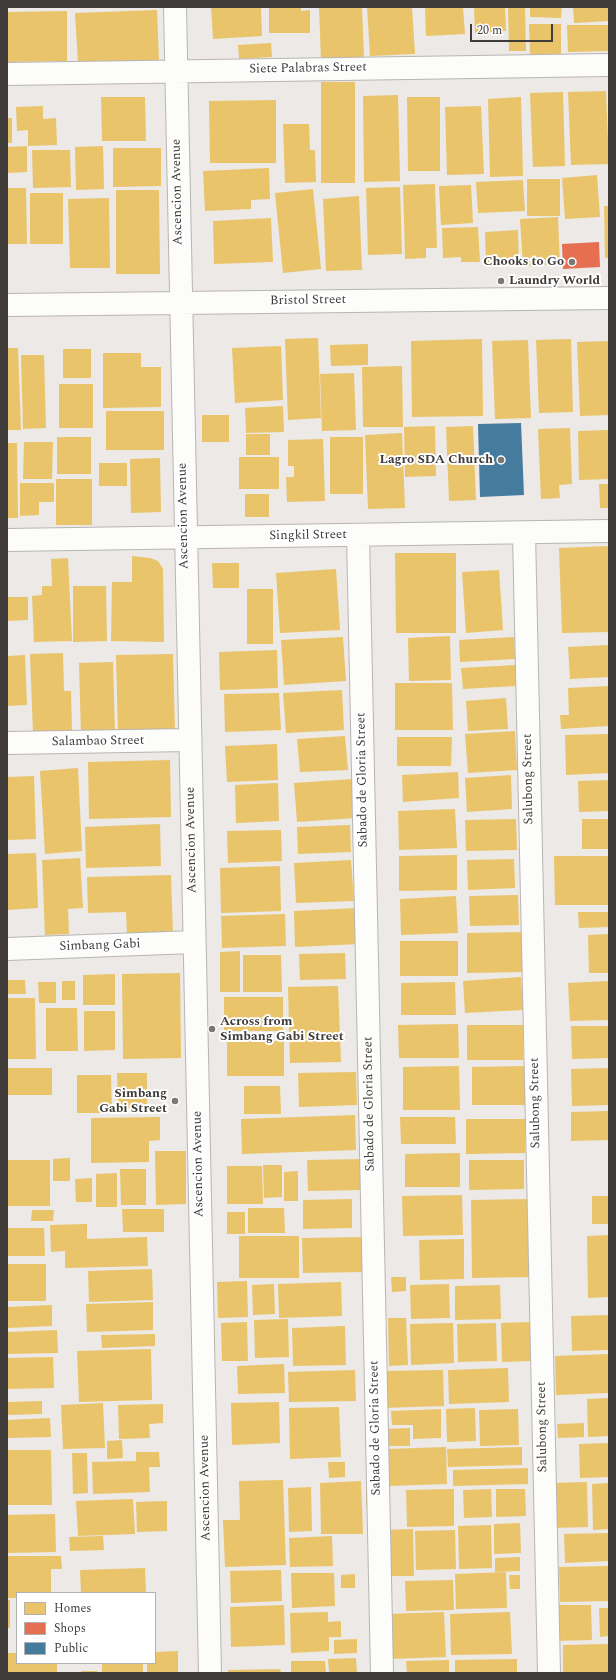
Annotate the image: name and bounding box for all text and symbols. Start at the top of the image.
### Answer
scale bar [472,16,555,42]
text: 20 m [477,21,502,40]
street label: Siete Palabras Street [249,60,367,78]
street label: Ascencion Avenue [169,139,187,245]
place label: Chooks to Go [483,254,564,270]
marker: Chooks to Go [567,257,577,267]
place label: Laundry World [509,273,600,289]
marker: Laundry World [496,276,506,286]
street label: Bristol Street [270,293,346,309]
place label: Lagro SDA Church [379,452,493,468]
marker: Lagro SDA Church [496,455,506,465]
street label: Ascencion Avenue [175,463,193,569]
street label: Singkil Street [269,528,347,544]
street label: Sabado de Gloria Street [354,712,372,848]
street label: Salambao Street [51,733,145,751]
street label: Salubong Street [520,733,538,825]
street label: Ascencion Avenue [183,787,201,893]
street label: Simbang Gabi [59,937,141,955]
place label: Across from Simbang Gabi Street [220,1014,344,1045]
marker: Across from Simbang Gabi Street [207,1024,217,1034]
street label: Sabado de Gloria Street [361,1036,379,1172]
street label: Salubong Street [527,1057,545,1149]
place label: Simbang Gabi Street [99,1086,167,1117]
marker: Simbang Gabi Street [170,1096,180,1106]
street label: Ascencion Avenue [190,1111,208,1217]
street label: Sabado de Gloria Street [367,1360,385,1496]
street label: Salubong Street [534,1381,552,1473]
street label: Ascencion Avenue [197,1435,215,1541]
legend [16,1592,156,1664]
text: Homes [54,1599,92,1618]
text: Shops [54,1619,86,1638]
text: Public [54,1639,88,1658]

